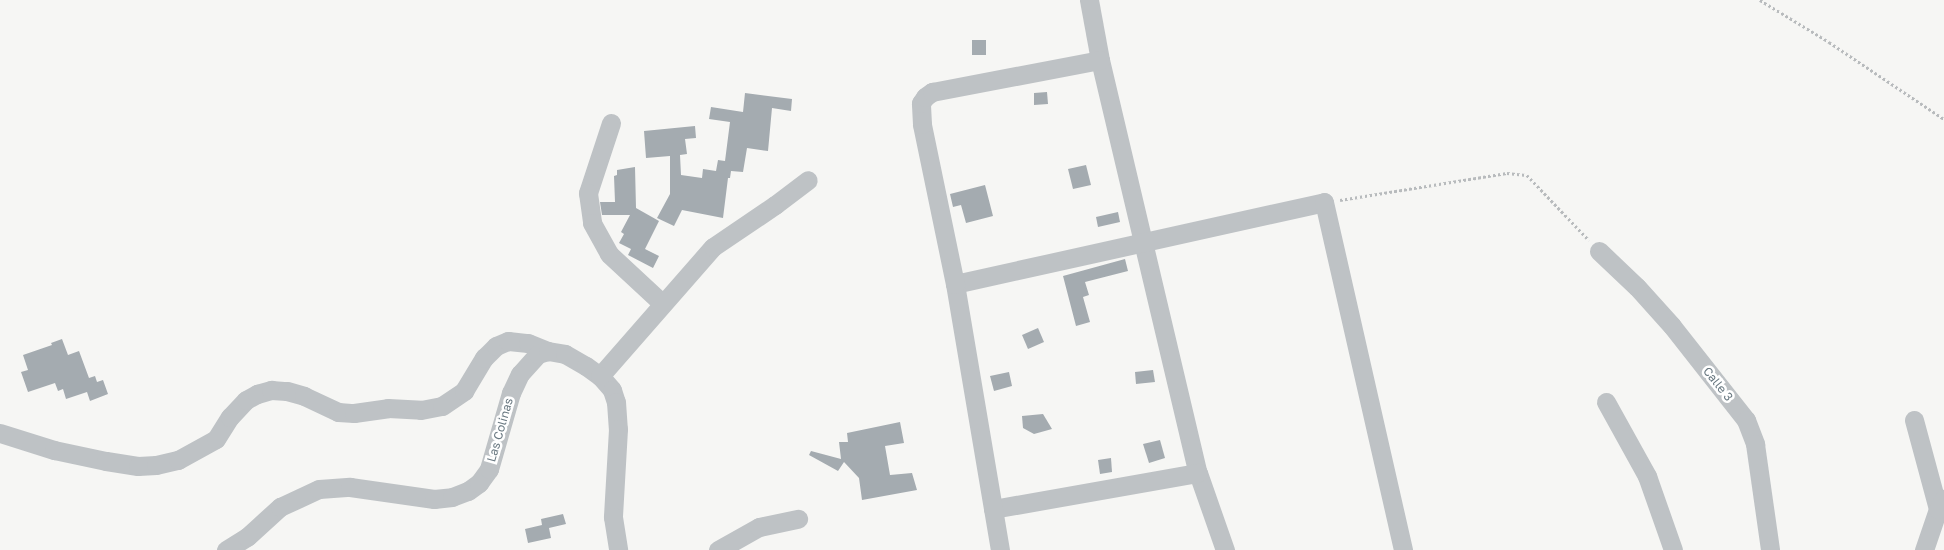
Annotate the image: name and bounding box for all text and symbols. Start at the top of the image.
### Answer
street label: Calle 3 [1700,364,1736,404]
street label: Las Colinas [484,396,516,464]

